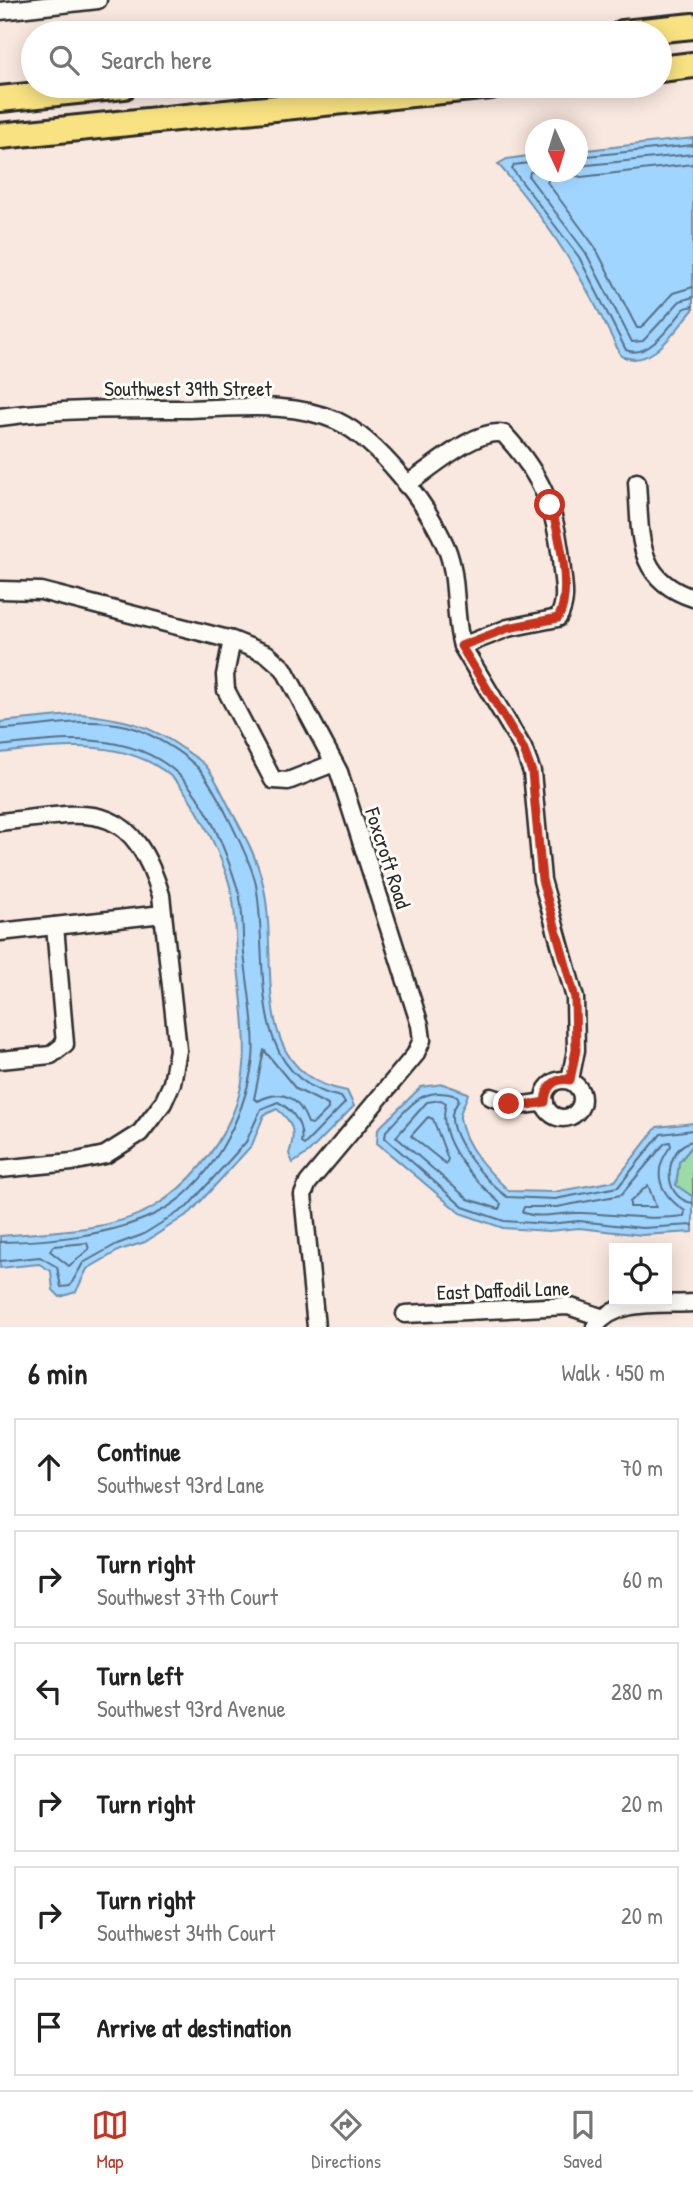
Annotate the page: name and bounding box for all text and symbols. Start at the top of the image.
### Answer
search box [21,21,672,98]
icon: search [45,41,83,79]
text: Search here [101,42,212,77]
north arrow [525,119,588,182]
street label: Southwest 39th Street [104,374,273,403]
route start [534,489,565,520]
street label: Foxcroft Road [358,803,418,912]
route end [493,1088,524,1119]
map controls [609,1243,672,1306]
button: locate [609,1243,672,1306]
street label: East Daffodil Lane [436,1273,570,1307]
text: 6 min [28,1353,88,1393]
text: Walk · 450 m [561,1357,665,1388]
text: Continue [97,1434,181,1469]
icon: ahead [30,1448,68,1486]
text: 70 m [620,1452,663,1483]
text: Southwest 93rd Lane [97,1469,264,1500]
text: Turn right [97,1546,195,1581]
icon: right [30,1560,68,1598]
text: 60 m [623,1564,663,1595]
text: Southwest 37th Court [97,1581,278,1612]
text: Turn left [97,1658,183,1693]
icon: left [30,1672,68,1710]
text: 280 m [611,1676,663,1707]
text: Southwest 93rd Avenue [97,1693,286,1724]
icon: right [30,1784,68,1822]
text: Turn right [97,1786,195,1821]
text: 20 m [621,1788,663,1819]
text: Turn right [97,1882,195,1917]
icon: right [30,1896,68,1934]
text: 20 m [621,1900,663,1931]
text: Southwest 34th Court [97,1917,275,1948]
icon: arrive [30,2008,68,2046]
text: Arrive at destination [97,2010,292,2045]
tab: Map [91,2106,129,2174]
tab: Directions [311,2106,381,2174]
tab: Saved [563,2106,602,2174]

